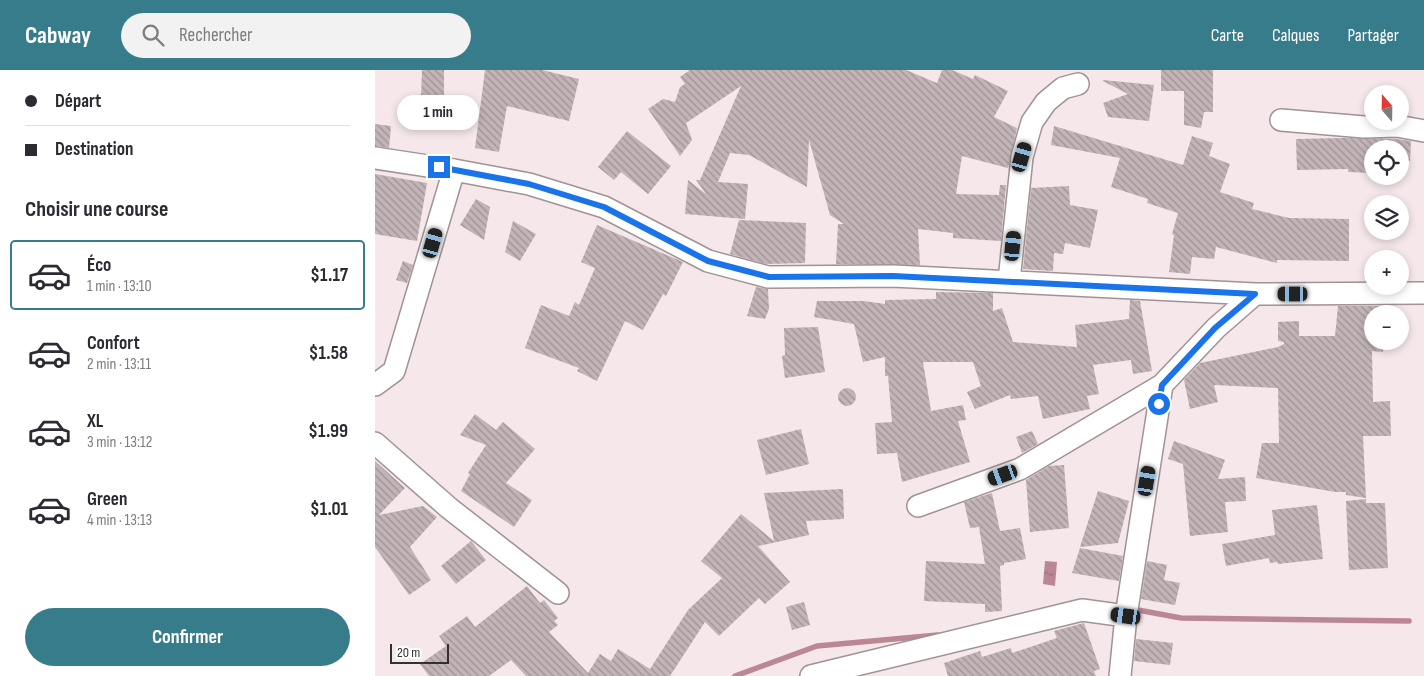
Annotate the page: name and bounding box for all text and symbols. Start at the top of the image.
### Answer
search box [121,13,471,58]
text: Cabway [25,21,91,50]
icon: search [139,21,167,49]
text: Rechercher [179,24,253,47]
text: Carte [1211,25,1244,46]
text: Calques [1272,25,1319,46]
text: Partager [1347,25,1399,46]
north arrow [1364,85,1409,130]
map controls [1364,85,1409,350]
text: Départ [55,90,101,113]
callout: 1 min [398,94,480,129]
text: 1 min [423,103,453,122]
text: Destination [55,138,133,161]
button: locate [1364,140,1409,185]
car [1010,141,1033,173]
route end [428,156,450,178]
button: layers [1364,195,1409,240]
text: Choisir une course [25,196,168,223]
car [421,227,444,259]
car [1003,230,1022,262]
button: + [1364,250,1409,295]
icon: car [27,253,72,298]
text: Éco [87,254,111,277]
text: $1.17 [310,264,348,287]
text: 1 min · 13:10 [87,277,152,296]
car [1278,287,1308,302]
button: − [1364,305,1409,350]
icon: car [27,331,72,376]
text: Confort [87,332,140,355]
text: $1.58 [309,342,348,365]
text: 2 min · 13:11 [87,355,151,374]
route start [1148,393,1170,415]
icon: car [27,409,72,454]
text: XL [87,410,103,433]
text: $1.99 [308,420,348,443]
text: 3 min · 13:12 [87,433,152,452]
car [986,463,1019,487]
car [1137,465,1156,497]
icon: car [27,487,72,532]
text: Green [87,488,127,511]
text: $1.01 [310,498,348,521]
text: 4 min · 13:13 [87,511,152,530]
car [1110,606,1141,626]
button: Confirmer [25,608,350,666]
scale bar [390,641,449,664]
text: 20 m [397,644,420,661]

